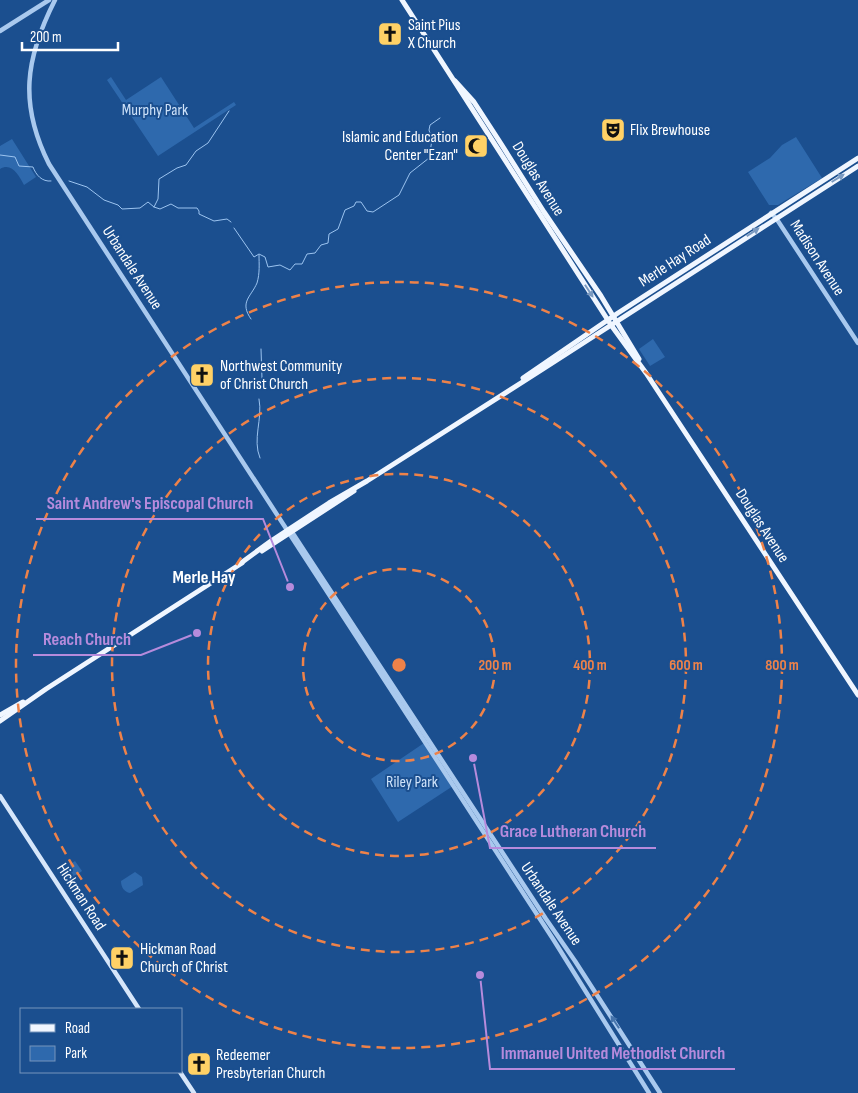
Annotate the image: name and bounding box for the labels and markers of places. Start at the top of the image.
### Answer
place label: Saint Pius X Church [407,16,461,53]
church icon: Saint Pius X Church [377,21,403,47]
theatre icon: Flix Brewhouse [600,117,626,143]
place label: Flix Brewhouse [630,121,710,140]
place label: Islamic and Education Center "Ezan" [342,128,458,165]
mosque icon: Islamic and Education Center "Ezan" [463,133,489,159]
place label: Northwest Community of Christ Church [220,357,342,394]
church icon: Northwest Community of Christ Church [189,362,215,388]
callout: Saint Andrew's Episcopal Church [36,486,263,519]
callout: Reach Church [33,622,141,655]
centre of rings [390,656,408,674]
callout: Grace Lutheran Church [490,815,656,848]
place label: Hickman Road Church of Christ [140,940,228,977]
church icon: Hickman Road Church of Christ [109,945,135,971]
callout: Immanuel United Methodist Church [490,1036,735,1069]
place label: Redeemer Presbyterian Church [216,1046,325,1083]
church icon: Redeemer Presbyterian Church [186,1051,212,1077]

